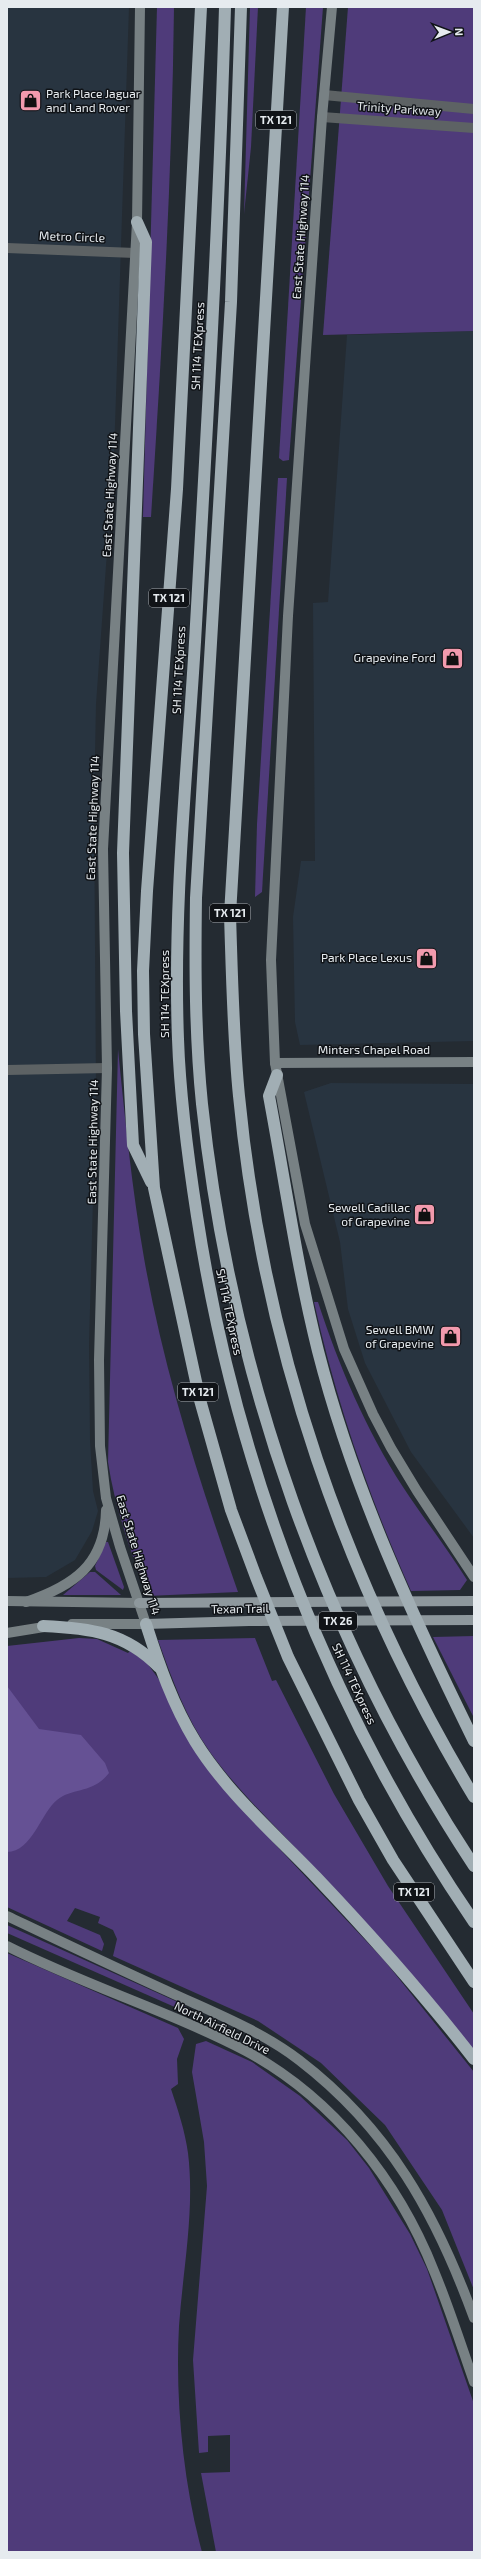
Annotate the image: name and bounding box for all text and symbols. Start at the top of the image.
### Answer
north arrow [429,12,469,52]
text: N [453,28,466,36]
place label: Park Place Jaguar and Land Rover [46,86,141,114]
shop icon: Park Place Jaguar and Land Rover [17,88,43,114]
street label: Trinity Parkway [357,98,442,118]
road number: TX 121 [256,111,296,129]
street label: East State Highway 114 [289,174,311,300]
street label: Metro Circle [39,228,105,244]
street label: SH 114 TEXpress [188,302,206,390]
street label: East State Highway 114 [99,432,119,558]
road number: TX 121 [149,589,189,607]
street label: SH 114 TEXpress [169,626,187,714]
shop icon: Grapevine Ford [439,645,465,671]
place label: Grapevine Ford [354,650,436,664]
street label: East State Highway 114 [83,755,101,881]
road number: TX 121 [210,904,250,922]
shop icon: Park Place Lexus [414,945,440,971]
street label: SH 114 TEXpress [157,950,171,1038]
place label: Park Place Lexus [321,950,412,964]
street label: Minters Chapel Road [318,1042,430,1056]
street label: East State Highway 114 [84,1079,100,1205]
place label: Sewell Cadillac of Grapevine [328,1200,410,1228]
shop icon: Sewell Cadillac of Grapevine [412,1202,438,1228]
street label: SH 114 TEXpress [214,1267,246,1356]
place label: Sewell BMW of Grapevine [365,1322,434,1350]
shop icon: Sewell BMW of Grapevine [437,1324,463,1350]
road number: TX 121 [178,1383,218,1401]
street label: East State Highway 114 [114,1493,164,1617]
street label: Texan Trail [211,1600,270,1616]
road number: TX 26 [319,1612,357,1630]
street label: SH 114 TEXpress [330,1641,380,1726]
road number: TX 121 [394,1883,434,1901]
street label: North Airfield Drive [172,1998,273,2056]

